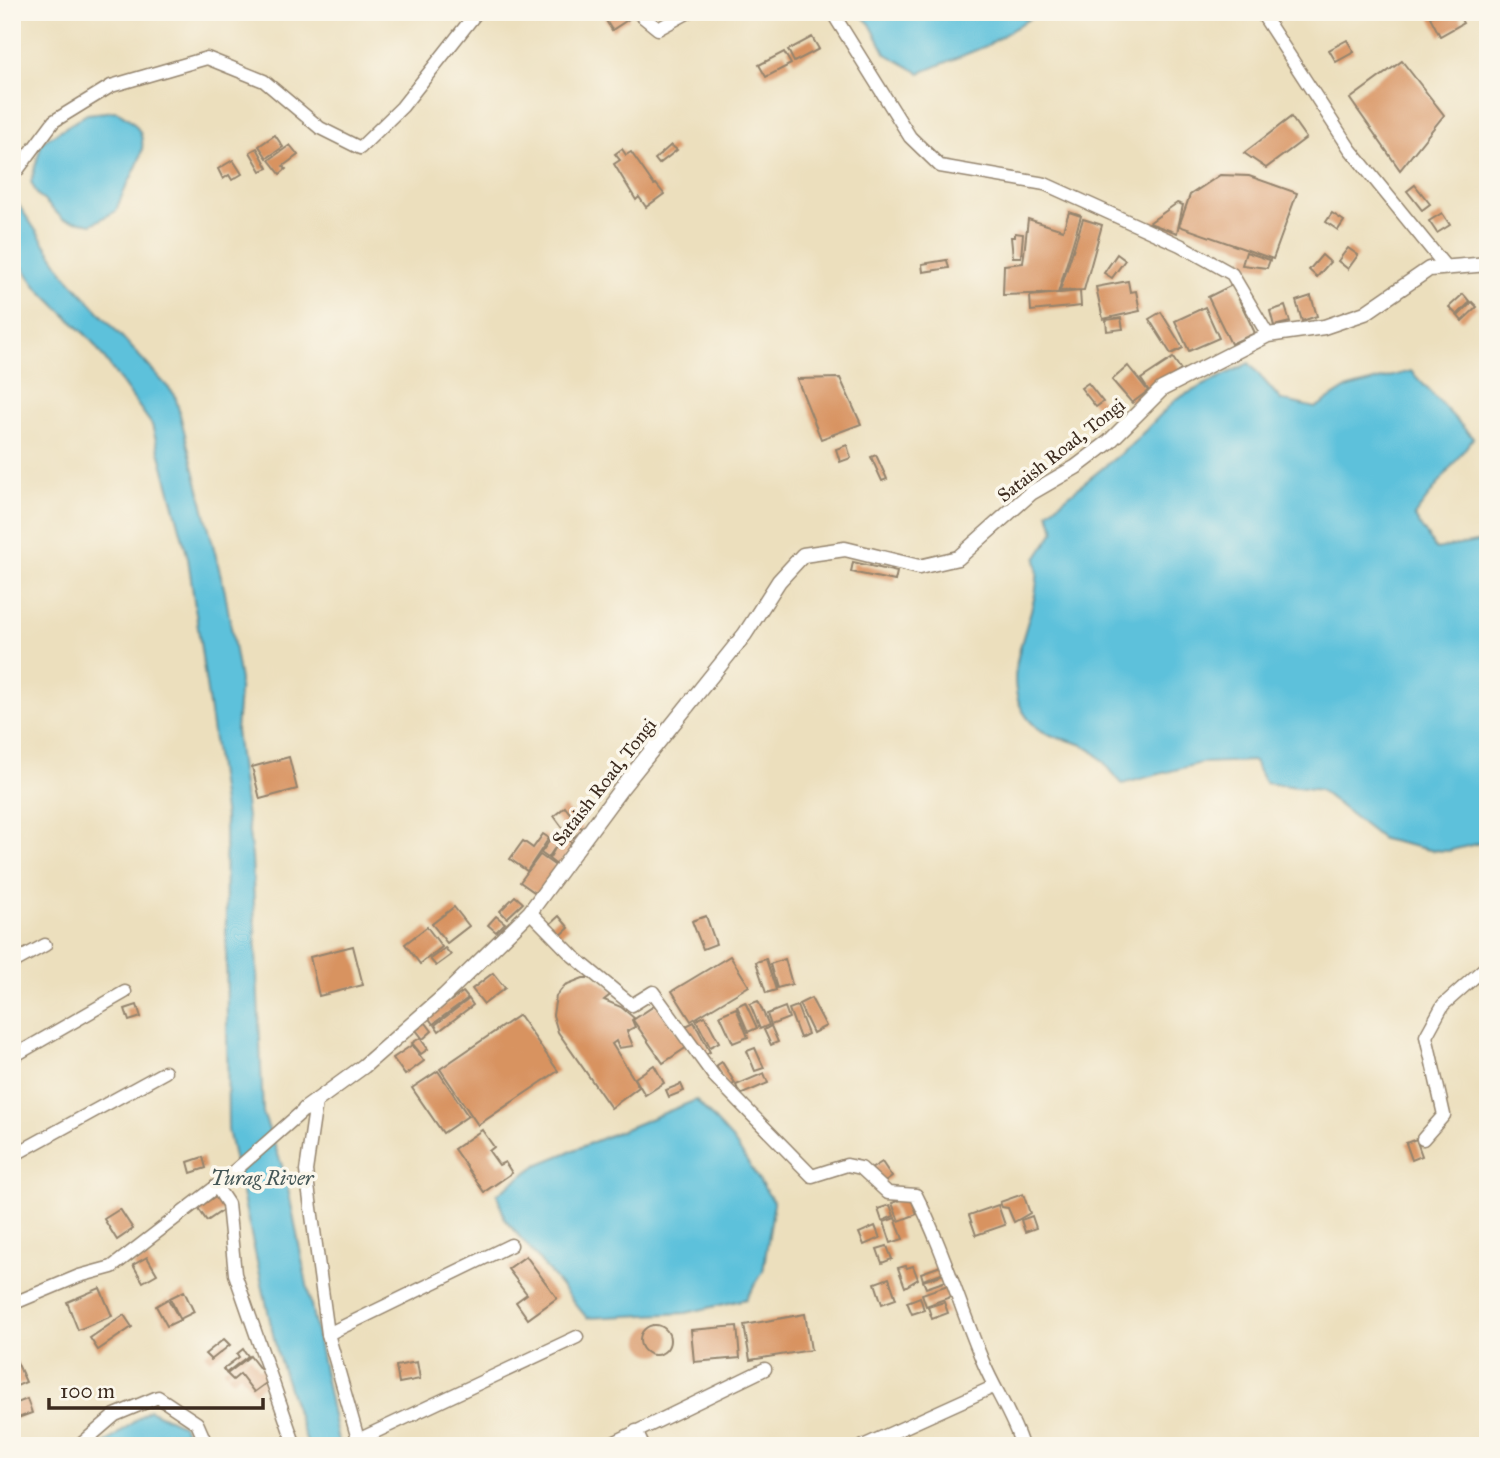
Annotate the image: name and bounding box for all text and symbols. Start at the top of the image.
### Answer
street label: Sataish Road, Tongi [993,393,1130,508]
street label: Sataish Road, Tongi [547,714,662,851]
water label: Turag River [210,1165,315,1191]
scale bar [49,1367,262,1411]
text: 100 m [60,1378,115,1404]

